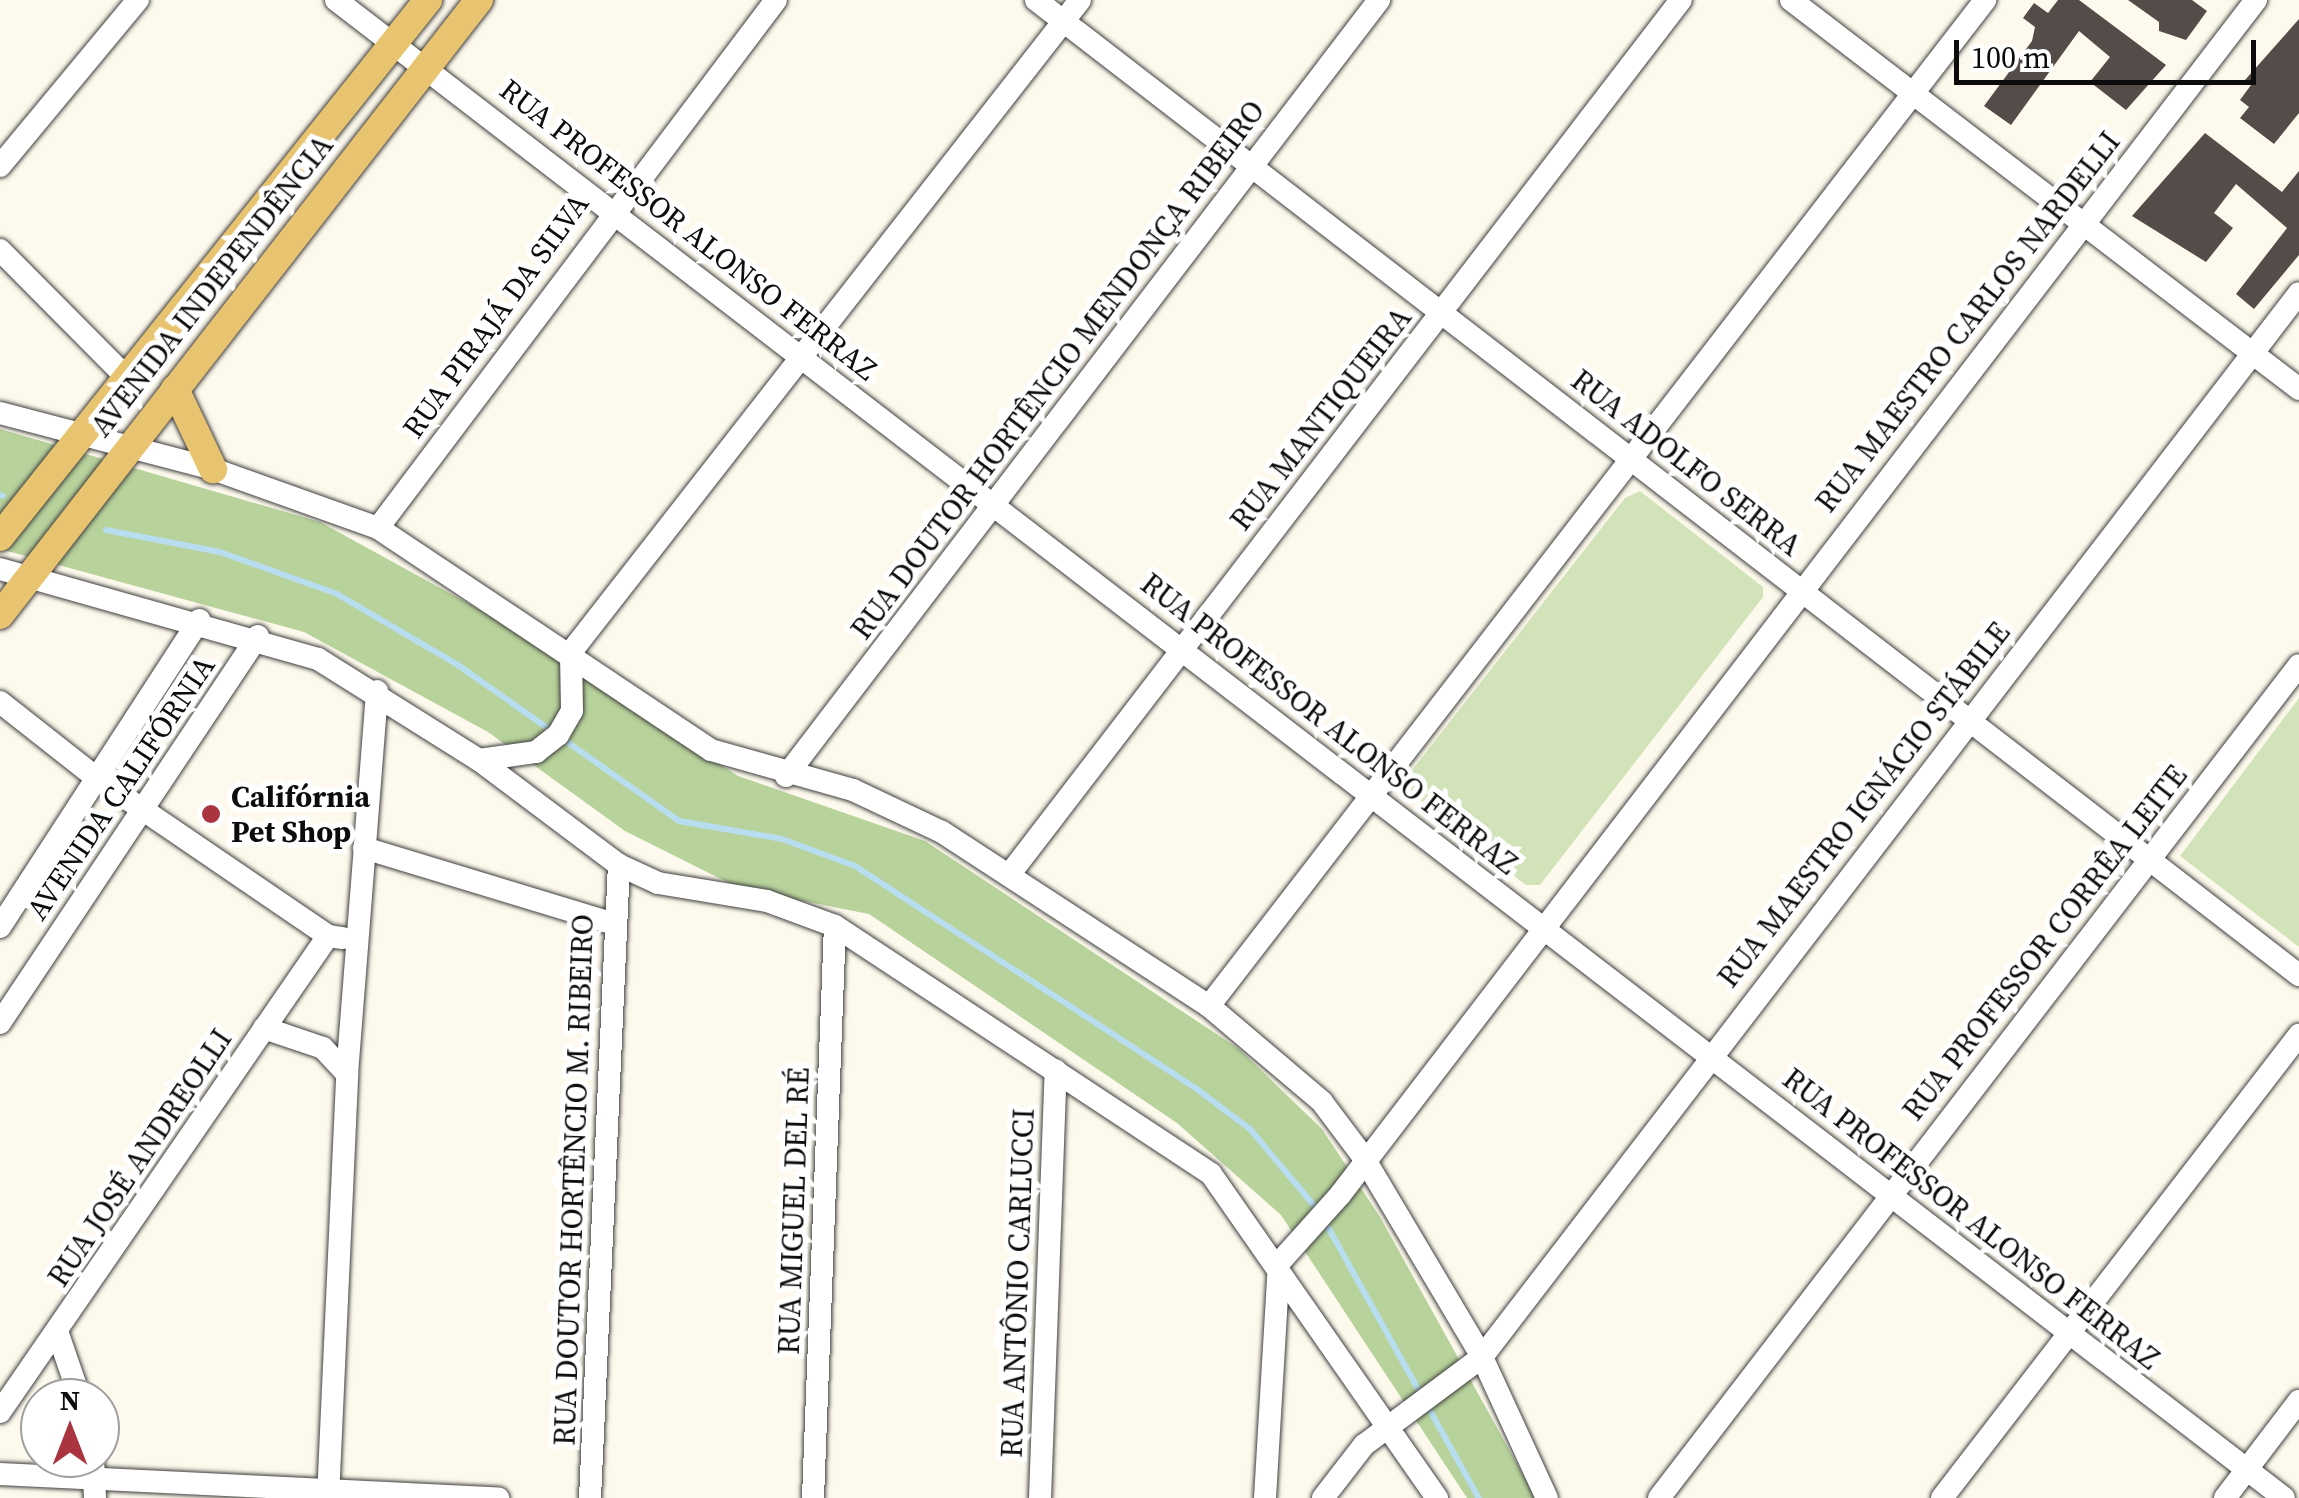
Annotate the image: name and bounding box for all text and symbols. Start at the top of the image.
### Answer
scale bar [1959,20,2262,82]
text: 100 m [1971,37,2050,78]
street label: RUA PROFESSOR ALONSO FERRAZ [492,72,884,388]
street label: RUA DOUTOR HORTÊNCIO MENDONÇA RIBEIRO [843,94,1273,646]
street label: RUA MAESTRO CARLOS NARDELLI [1808,125,2128,519]
street label: AVENIDA INDEPENDÊNCIA [83,128,341,444]
street label: RUA PIRAJÁ DA SILVA [395,187,597,445]
street label: RUA MANTIQUEIRA [1223,300,1419,538]
street label: RUA ADOLFO SERRA [1564,362,1808,564]
street label: RUA PROFESSOR ALONSO FERRAZ [1133,566,1525,882]
street label: RUA MAESTRO IGNÁCIO STÁBILE [1710,615,2018,995]
street label: AVENIDA CALIFÓRNIA [19,649,223,927]
street label: RUA PROFESSOR CORRÊA LEITE [1895,758,2195,1128]
place label: Califórnia Pet Shop [231,779,370,850]
marker: Califórnia Pet Shop [200,803,222,825]
street label: RUA DOUTOR HORTÊNCIO M. RIBEIRO [547,914,601,1446]
street label: RUA JOSÉ ANDREOLLI [40,1022,240,1294]
street label: RUA PROFESSOR ALONSO FERRAZ [1775,1061,2167,1377]
street label: RUA MIGUEL DEL RÉ [771,1067,817,1355]
street label: RUA ANTÔNIO CARLUCCI [994,1108,1042,1458]
north arrow [20,1378,120,1478]
text: N [60,1381,80,1419]

